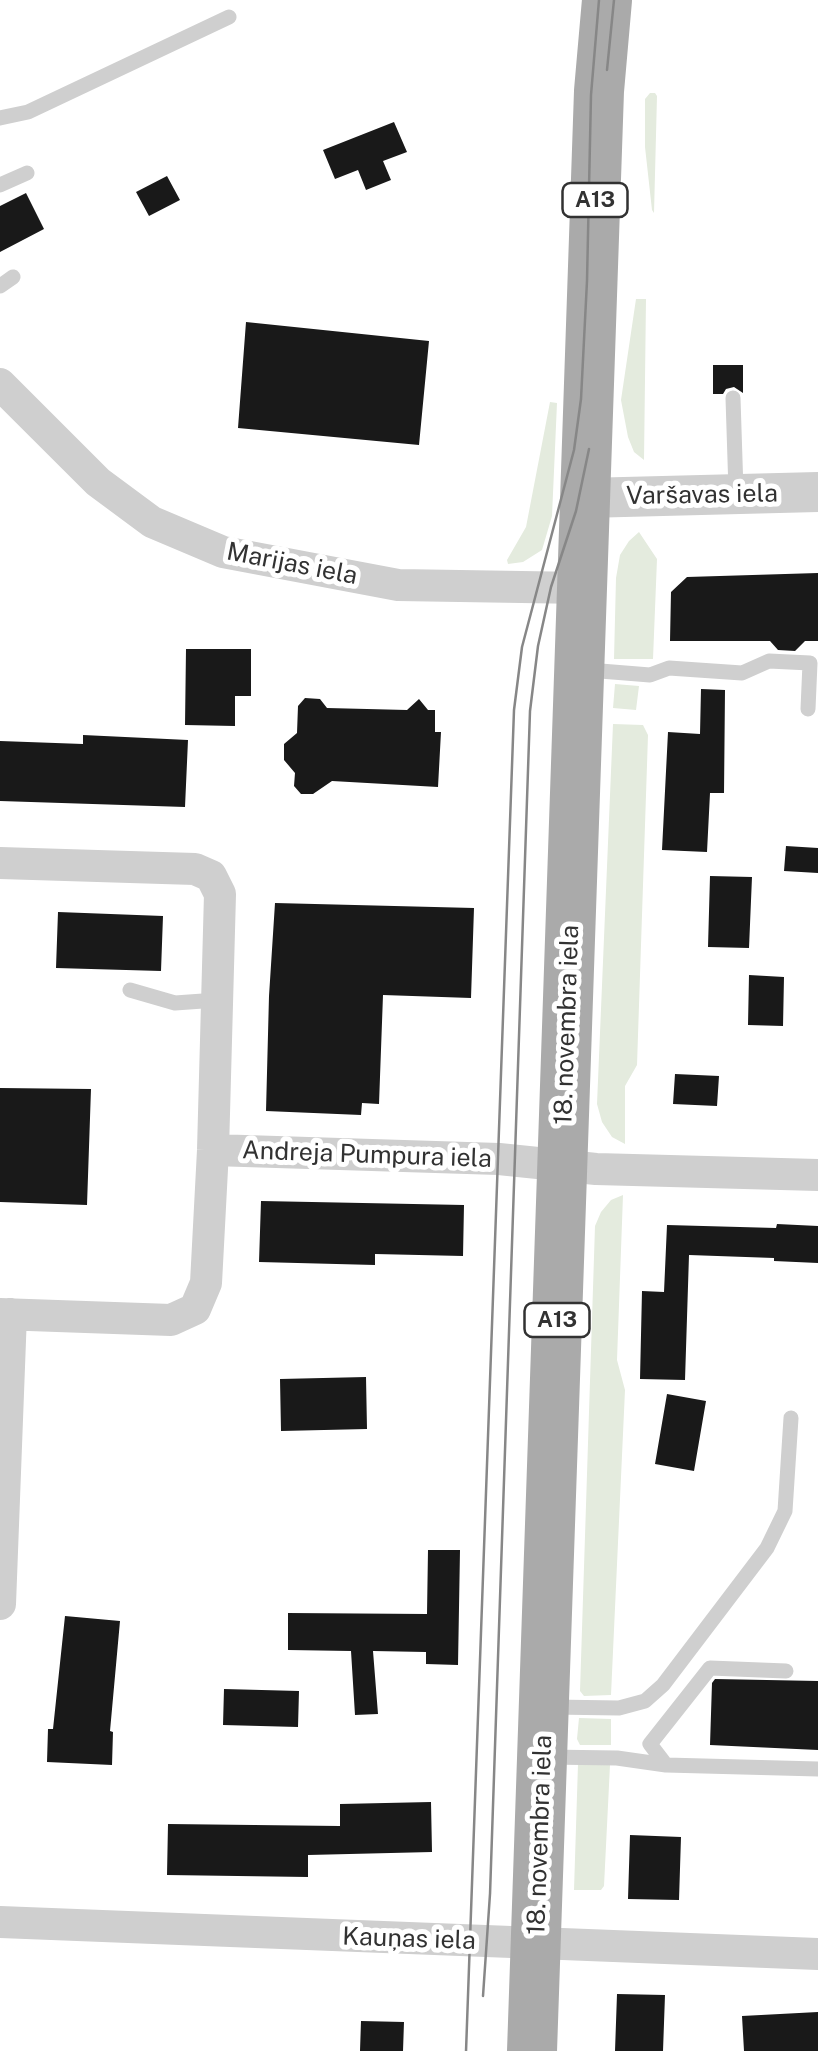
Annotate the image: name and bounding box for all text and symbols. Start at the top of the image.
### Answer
road number: A13 [562,183,628,217]
street label: Varšavas iela [626,479,778,511]
street label: Marijas iela [224,537,360,591]
street label: 18. novembra iela [549,924,585,1126]
street label: Andreja Pumpura iela [242,1136,492,1174]
road number: A13 [524,1303,590,1337]
street label: 18. novembra iela [522,1734,558,1936]
street label: Kauņas iela [342,1922,476,1956]

